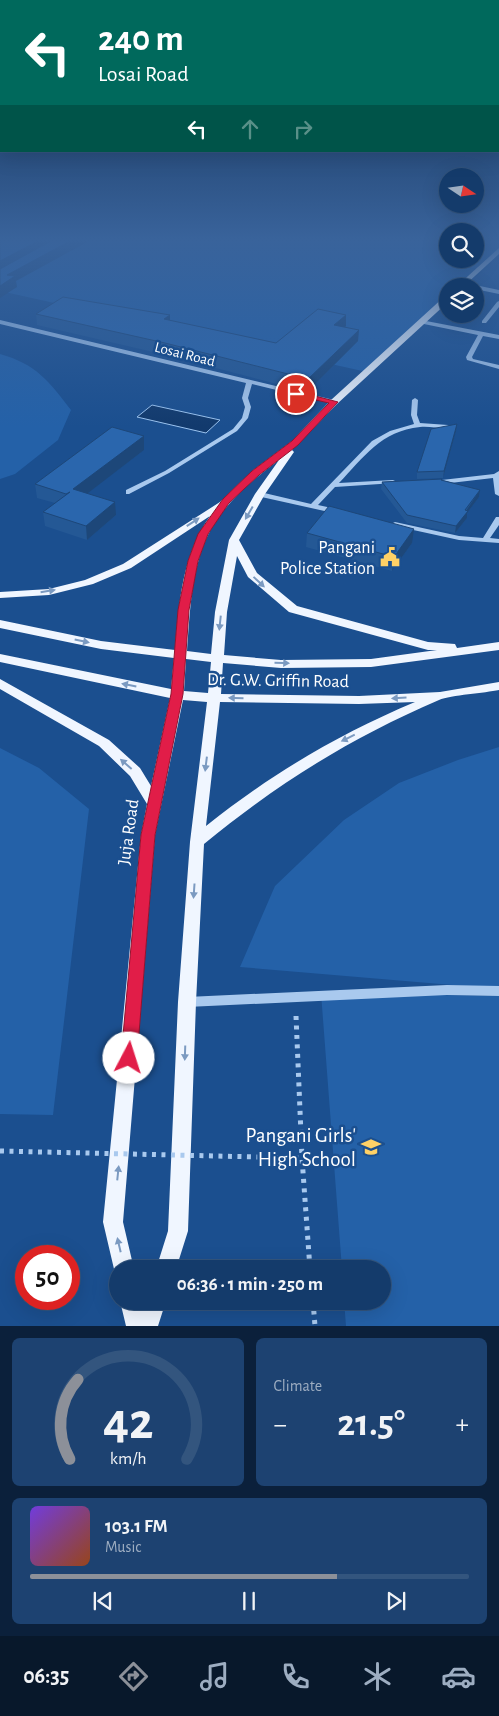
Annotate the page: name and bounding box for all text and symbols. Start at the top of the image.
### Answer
icon: left [15,20,80,85]
text: 240 m [98,22,184,57]
text: Losai Road [98,63,189,85]
icon: left [183,115,211,143]
icon: ahead [236,115,264,143]
icon: right [289,115,317,143]
north arrow [439,168,484,212]
map controls [439,168,484,323]
button: search [439,223,484,268]
button: layers [439,278,484,323]
street label: Losai Road [153,340,217,369]
pin [275,373,317,415]
icon: arrive [282,380,310,408]
one-way arrow [245,507,254,520]
one-way arrow [187,517,200,527]
place label: Pangani Police Station [280,539,375,578]
public building icon: Pangani Police Station [379,546,401,568]
one-way arrow [252,576,265,587]
one-way arrow [41,587,57,595]
one-way arrow [215,615,223,631]
one-way arrow [74,637,90,645]
one-way arrow [274,659,290,667]
street label: Dr. G.W. Griffin Road [207,671,349,691]
one-way arrow [121,681,137,689]
one-way arrow [228,694,244,702]
one-way arrow [390,695,406,703]
one-way arrow [341,734,355,742]
one-way arrow [202,756,210,772]
one-way arrow [120,758,133,769]
street label: Juja Road [115,798,143,866]
one-way arrow [189,883,197,899]
position arrow [102,1031,154,1083]
one-way arrow [180,1045,188,1061]
place label: Pangani Girls' High School [246,1125,356,1170]
school or university icon: Pangani Girls' High School [360,1136,382,1158]
one-way arrow [114,1165,122,1181]
one-way arrow [115,1238,123,1253]
speed limit sign: 50 [15,1245,80,1310]
text: 06:36 · 1 min · 250 m [177,1275,323,1294]
text: Climate [274,1378,322,1394]
text: 42 [102,1396,153,1448]
text: 21.5° [337,1405,405,1443]
text: − [274,1411,287,1439]
text: + [456,1411,469,1439]
text: km/h [109,1450,146,1468]
text: 103.1 FM [105,1517,168,1536]
text: Music [105,1539,141,1555]
icon: previous [89,1587,117,1615]
icon: pause [235,1587,263,1615]
icon: next [382,1587,410,1615]
icon: directions [116,1659,151,1694]
icon: music [197,1659,232,1694]
icon: phone [278,1659,313,1694]
icon: climate [360,1659,395,1694]
icon: car [441,1659,476,1694]
text: 06:35 [23,1665,69,1687]

